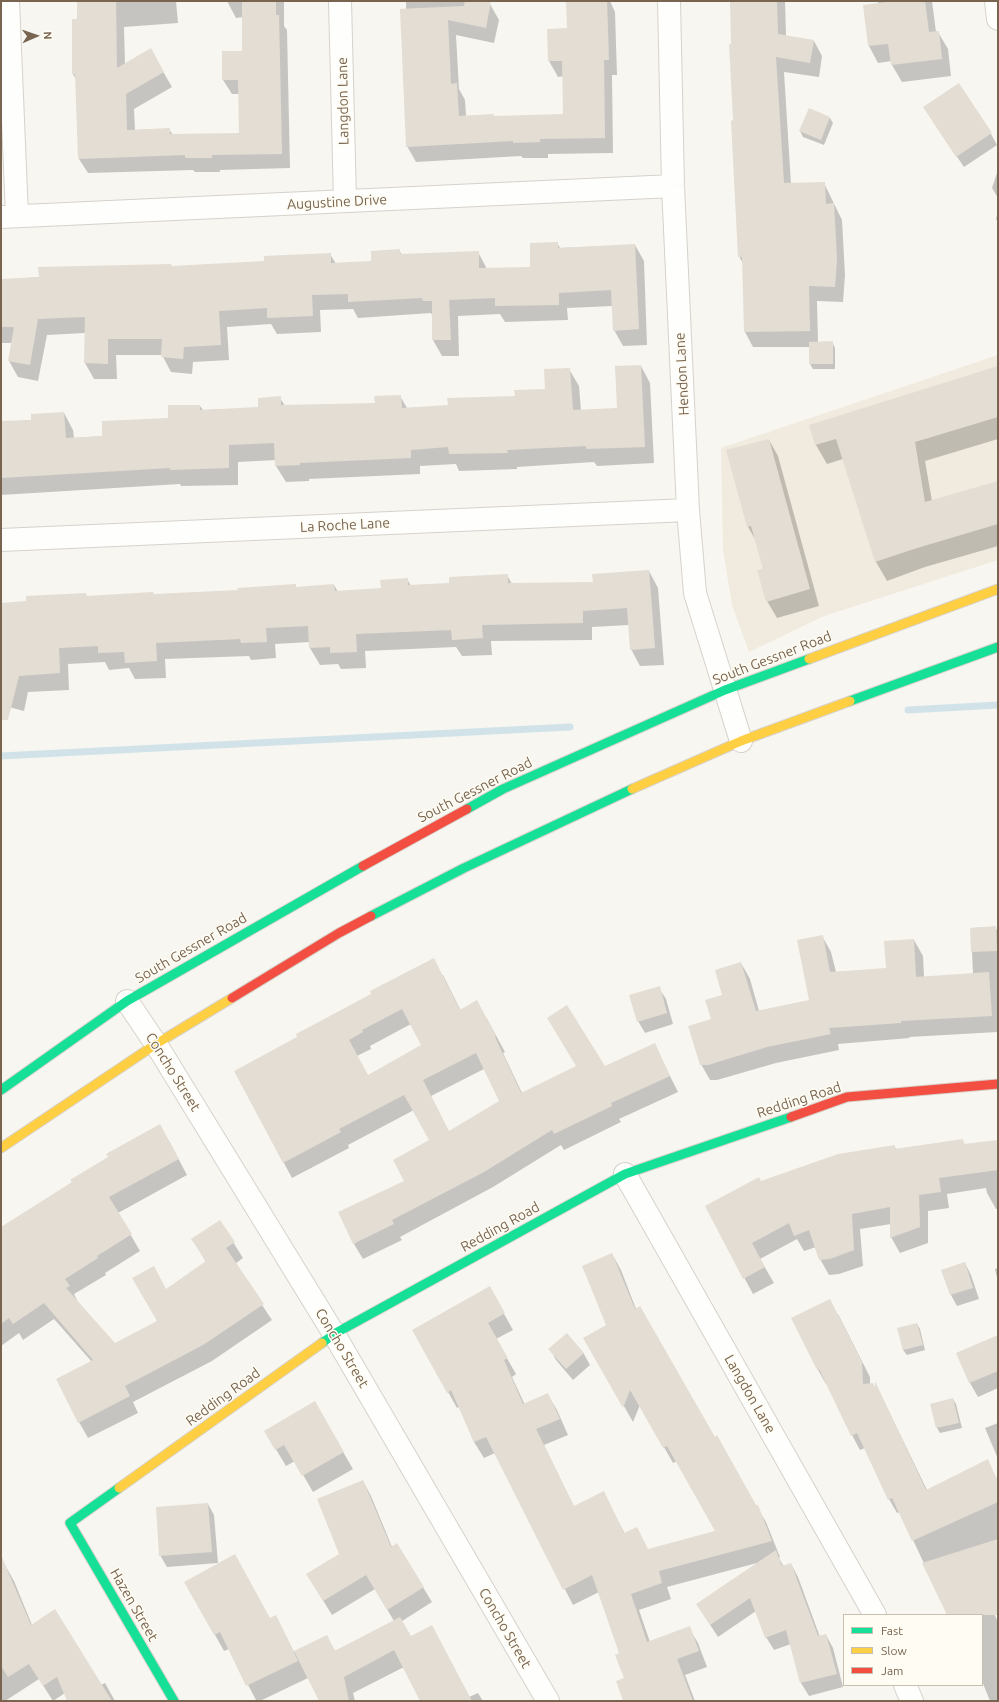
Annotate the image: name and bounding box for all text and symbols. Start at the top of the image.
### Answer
north arrow [16,16,56,56]
text: N [42,31,54,40]
street label: Langdon Lane [334,57,352,145]
street label: Augustine Drive [287,191,387,213]
street label: Hendon Lane [671,332,693,416]
street label: La Roche Lane [300,514,390,536]
street label: South Gessner Road [710,628,834,688]
street label: South Gessner Road [415,754,535,826]
street label: South Gessner Road [132,909,250,987]
street label: Concho Street [142,1029,204,1115]
street label: Redding Road [755,1078,843,1122]
street label: Redding Road [458,1198,542,1256]
street label: Concho Street [312,1305,372,1391]
street label: Langdon Lane [721,1352,779,1436]
street label: Redding Road [183,1364,263,1430]
street label: Hazen Street [106,1566,162,1644]
street label: Concho Street [475,1585,535,1671]
legend [843,1614,983,1686]
text: Fast [881,1624,903,1637]
text: Slow [881,1644,907,1657]
text: Jam [881,1664,903,1677]

